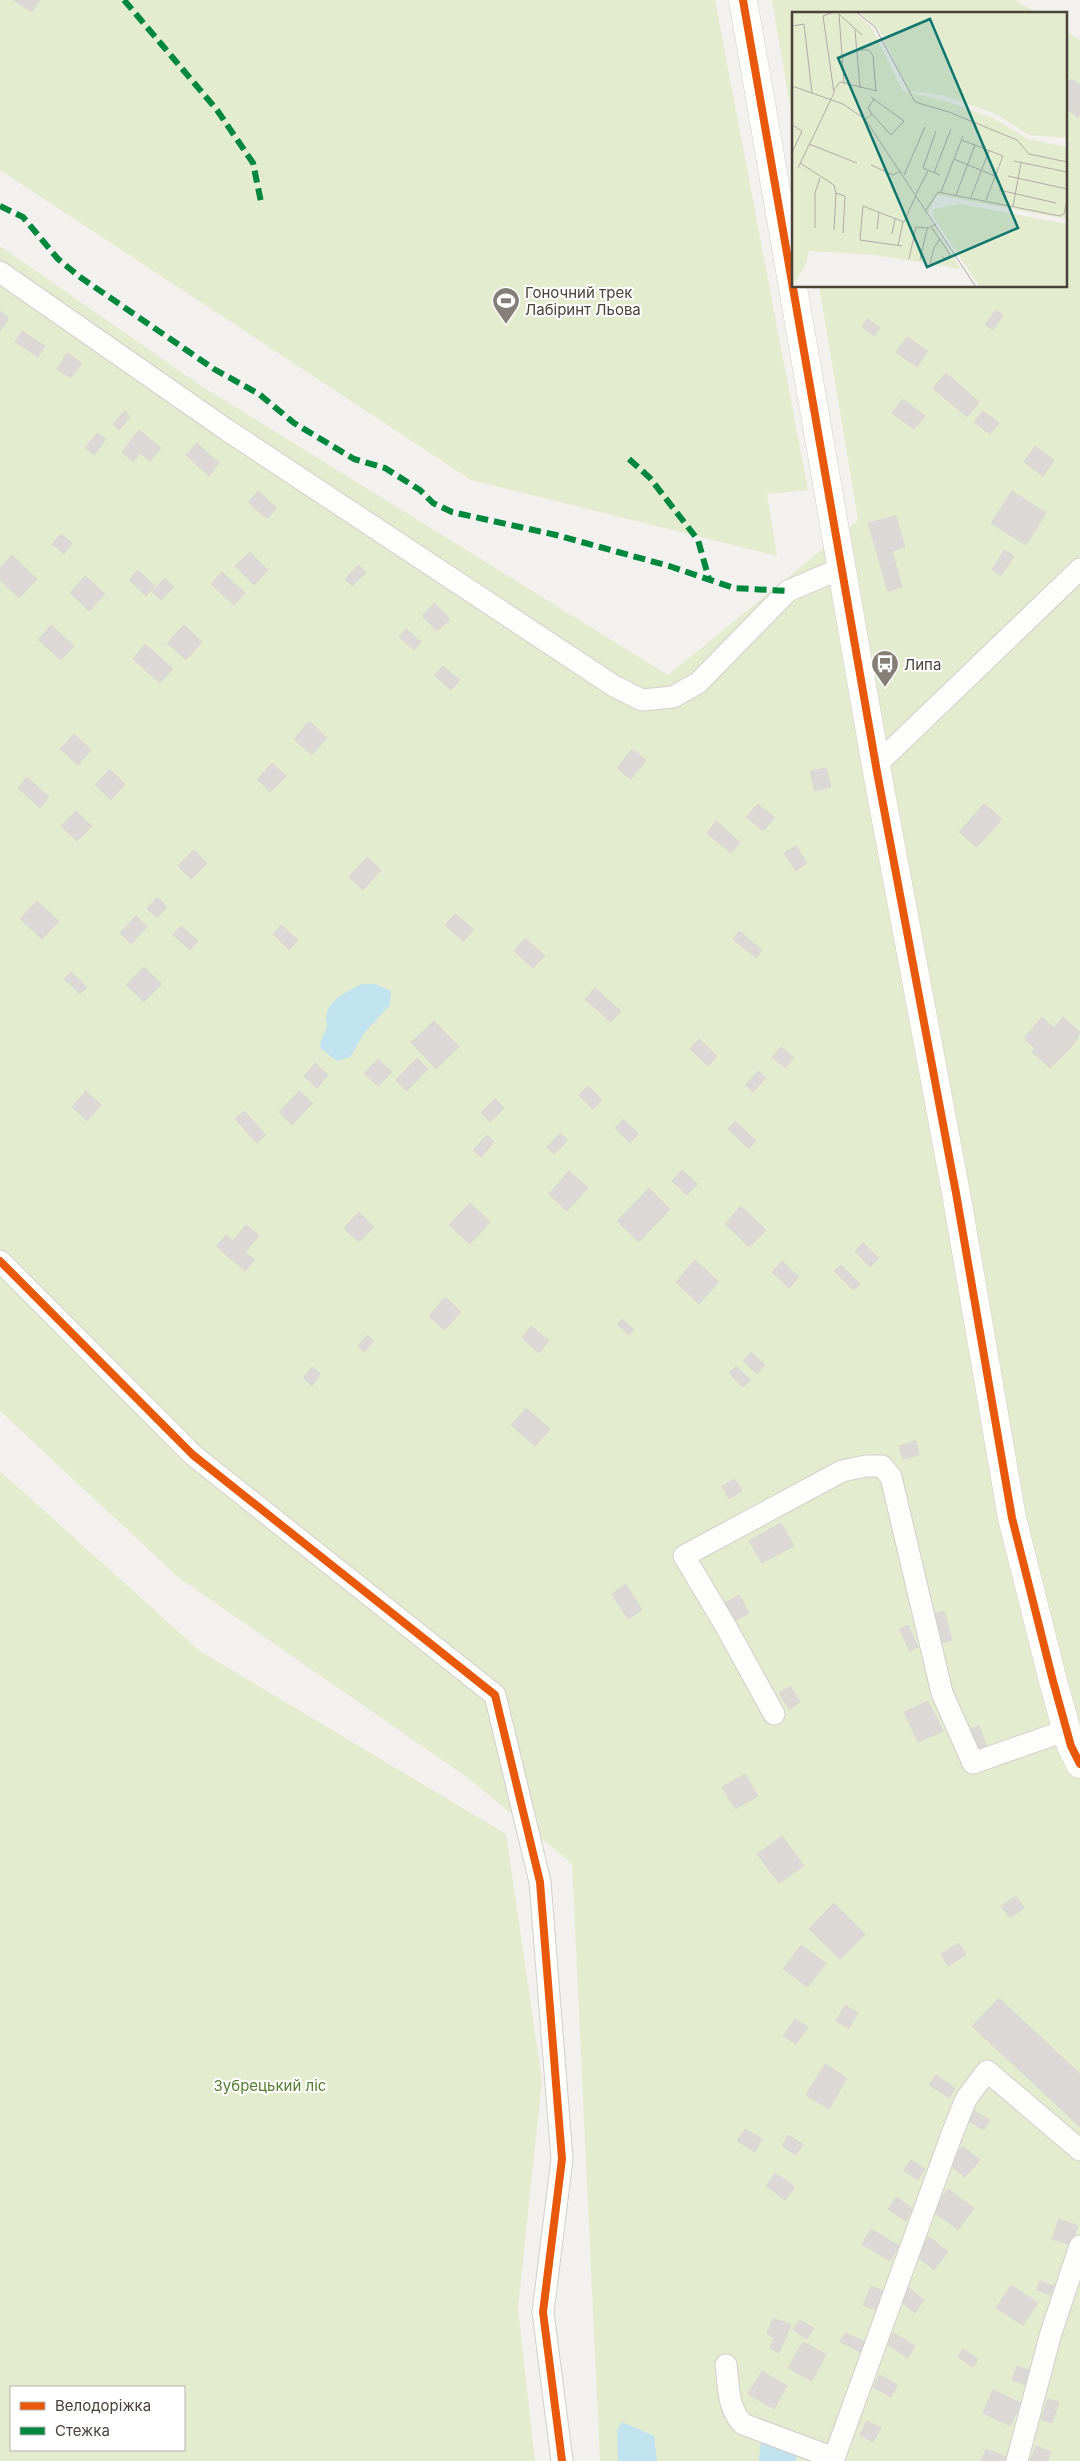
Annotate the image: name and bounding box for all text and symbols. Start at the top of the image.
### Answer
inset map [792,12,1068,288]
place label: Гоночний трек Лабіринт Льова [525,283,641,319]
sports icon: Гоночний трек Лабіринт Льова [491,286,521,325]
bus stop icon: Липа [870,649,900,688]
place label: Липа [904,655,941,674]
park label: Зубрецький ліс [214,2076,326,2095]
legend [10,2386,185,2451]
text: Велодоріжка [55,2396,151,2415]
text: Стежка [55,2421,110,2440]

